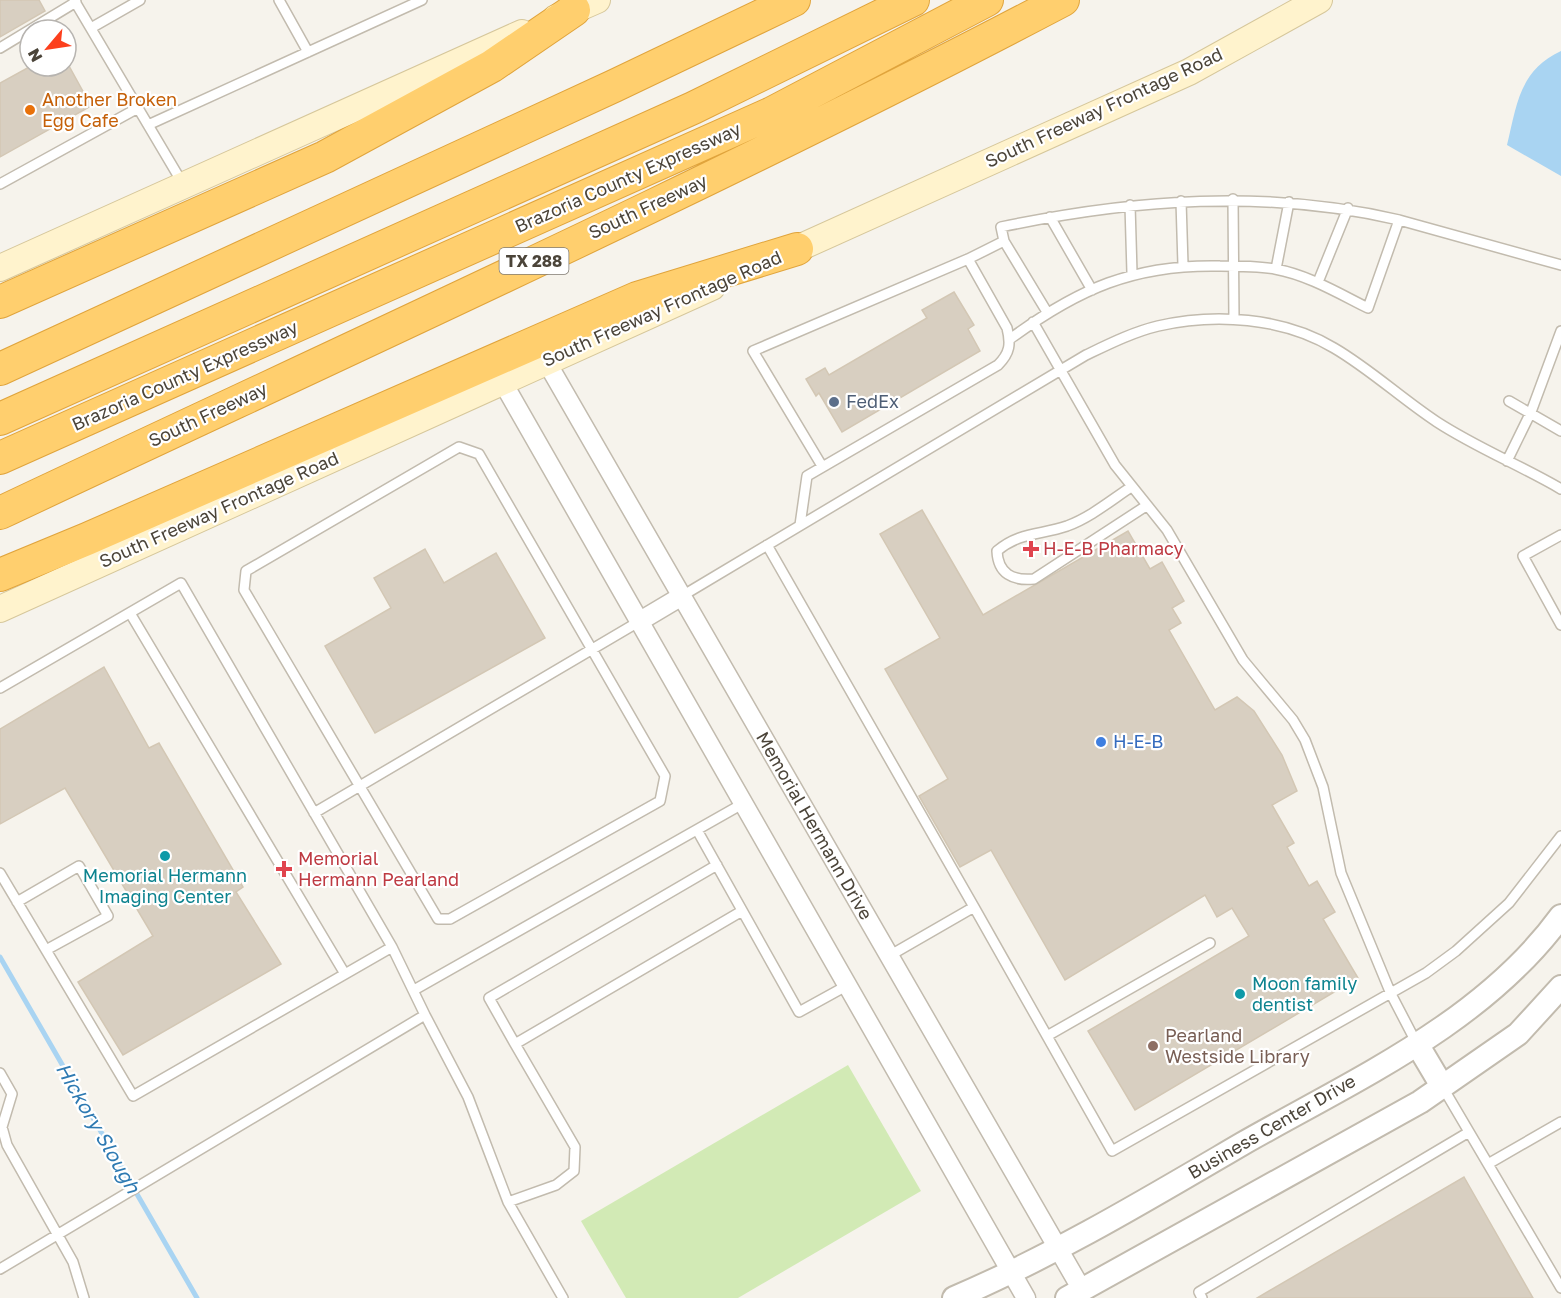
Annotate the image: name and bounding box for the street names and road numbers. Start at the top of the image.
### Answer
street label: South Freeway Frontage Road [981,42,1226,172]
street label: Brazoria County Expressway [511,117,744,237]
street label: South Freeway [585,169,710,243]
street label: South Freeway Frontage Road [539,245,785,371]
road number: TX 288 [500,248,568,274]
street label: Brazoria County Expressway [68,315,301,435]
street label: South Freeway [145,377,270,451]
street label: South Freeway Frontage Road [96,446,342,572]
street label: Memorial Hermann Drive [752,728,878,923]
street label: Business Center Drive [1184,1069,1359,1183]

